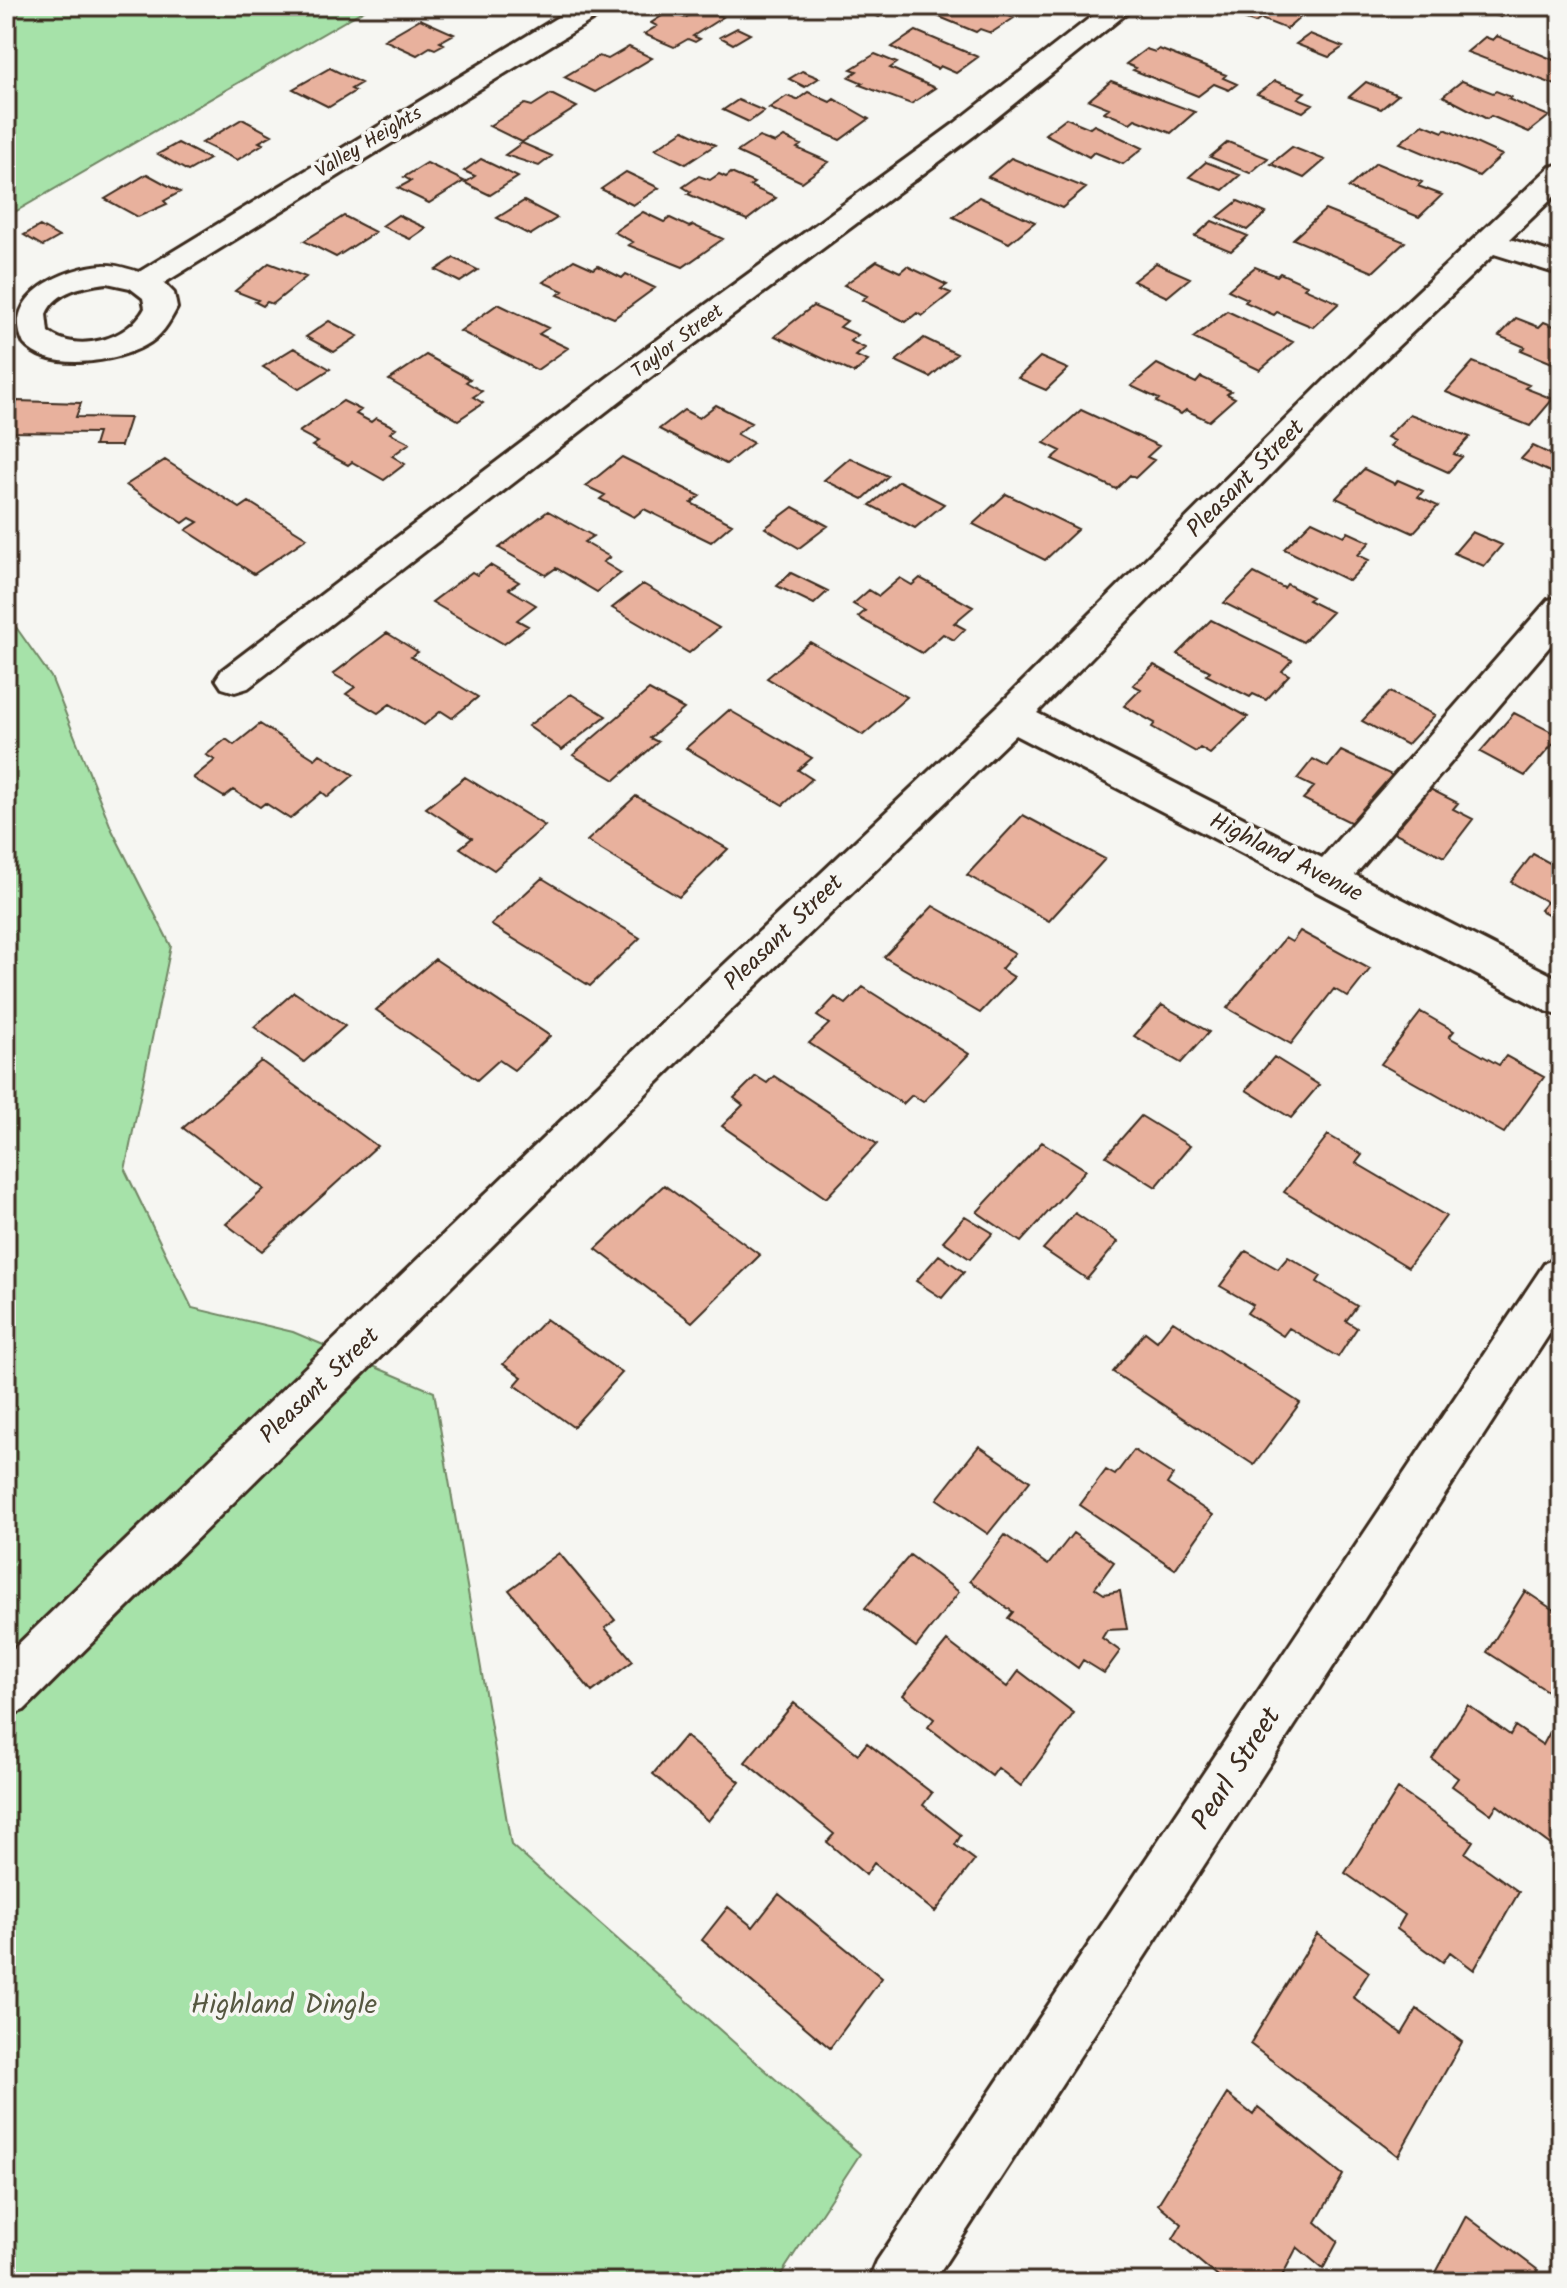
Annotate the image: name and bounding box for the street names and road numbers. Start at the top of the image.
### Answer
street label: Valley Heights [309,98,429,188]
street label: Taylor Street [625,296,731,388]
street label: Pleasant Street [1177,410,1315,548]
street label: Highland Avenue [1202,802,1370,914]
street label: Pleasant Street [715,865,854,1001]
street label: Pleasant Street [251,1318,390,1454]
street label: Pearl Street [1180,1697,1294,1840]

